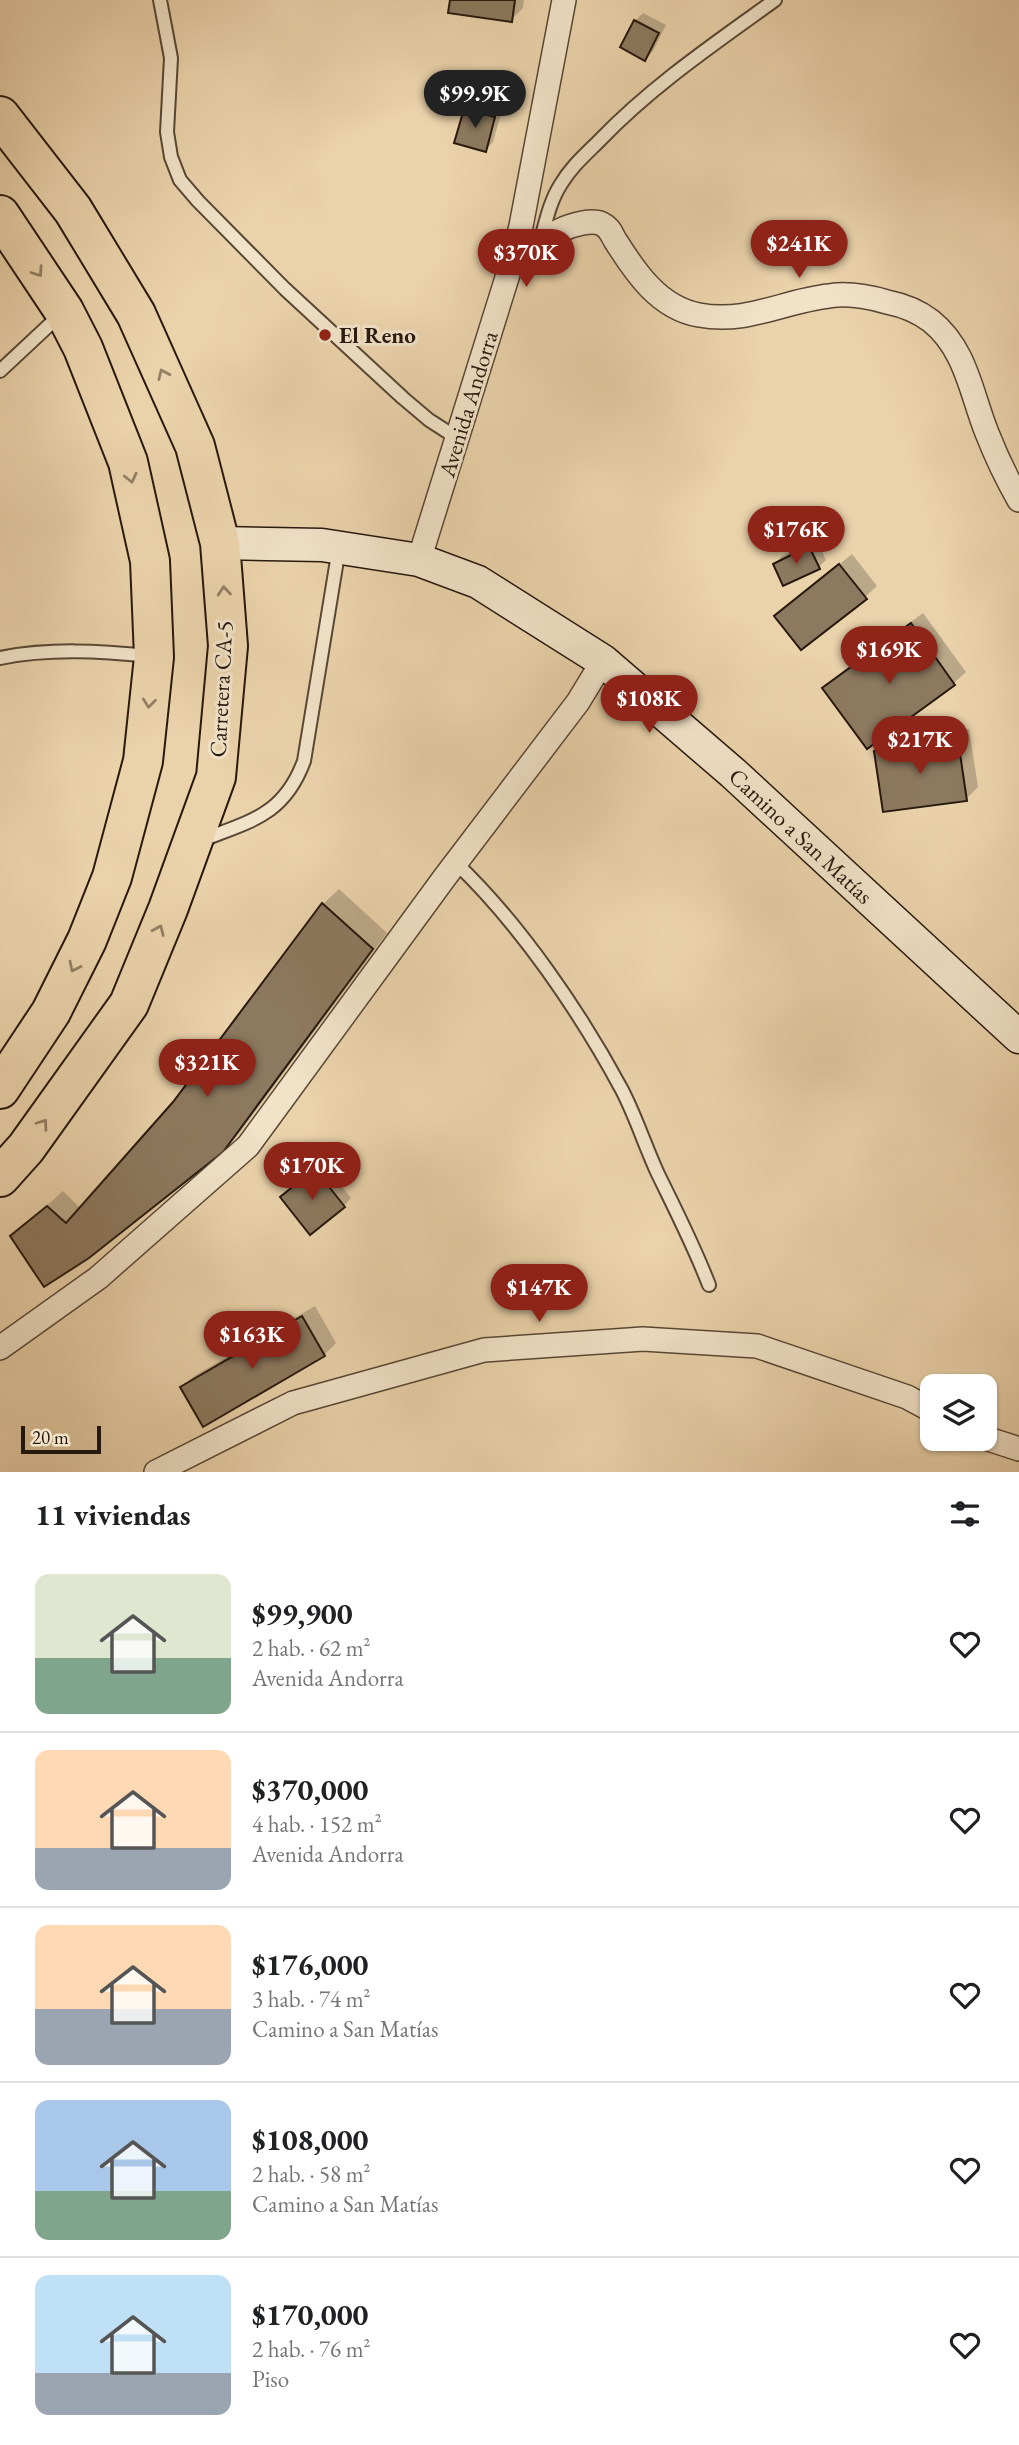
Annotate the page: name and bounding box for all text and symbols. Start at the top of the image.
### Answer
pin: $99.9K [418,71,532,130]
text: $99.9K [440,78,510,108]
pin: $241K [750,220,848,280]
text: $241K [767,228,831,258]
pin: $370K [477,230,575,289]
text: $370K [494,237,558,267]
one-way arrow [30,264,43,277]
place label: El Reno [339,320,416,350]
street label: Avenida Andorra [431,326,505,482]
marker: El Reno [317,327,333,343]
one-way arrow [157,369,171,381]
one-way arrow [123,472,138,484]
pin: $176K [747,506,845,566]
text: $176K [764,514,828,544]
one-way arrow [217,586,232,597]
street label: Carretera CA-5 [202,620,240,758]
pin: $169K [840,626,938,686]
text: $169K [857,634,921,664]
pin: $108K [600,676,698,735]
text: $108K [617,683,681,713]
one-way arrow [142,697,157,709]
pin: $217K [871,716,969,776]
text: $217K [888,724,952,754]
street label: Camino a San Matías [723,761,879,911]
one-way arrow [151,925,165,938]
one-way arrow [68,960,82,972]
pin: $321K [158,1040,256,1099]
text: $321K [175,1047,239,1077]
one-way arrow [35,1119,47,1132]
pin: $170K [263,1142,361,1202]
text: $170K [280,1150,344,1180]
pin: $147K [490,1264,588,1324]
text: $147K [507,1272,571,1302]
pin: $163K [203,1312,301,1371]
text: $163K [220,1319,284,1349]
map controls [920,1374,997,1451]
button: layers [920,1374,997,1451]
scale bar [21,1423,102,1455]
text: 20 m [32,1425,69,1450]
text: 11 viviendas [35,1495,191,1534]
icon: filters [946,1495,984,1533]
text: $99,900 [252,1594,353,1633]
icon: home [91,1602,175,1686]
icon: heart [946,1625,984,1663]
text: 2 hab. · 62 m² [252,1633,371,1663]
text: Avenida Andorra [252,1663,404,1693]
text: $370,000 [252,1770,368,1809]
icon: home [91,1778,175,1862]
icon: heart [946,1801,984,1839]
text: 4 hab. · 152 m² [252,1809,382,1839]
text: Avenida Andorra [252,1839,404,1869]
text: $176,000 [252,1945,368,1984]
icon: home [91,1953,175,2037]
icon: heart [946,1976,984,2014]
text: 3 hab. · 74 m² [252,1984,371,2014]
text: Camino a San Matías [252,2014,438,2044]
text: $108,000 [252,2120,368,2159]
icon: home [91,2128,175,2212]
icon: heart [946,2151,984,2189]
text: 2 hab. · 58 m² [252,2159,371,2189]
text: Camino a San Matías [252,2189,438,2219]
text: $170,000 [252,2295,368,2334]
icon: home [91,2303,175,2387]
icon: heart [946,2326,984,2364]
text: 2 hab. · 76 m² [252,2334,371,2364]
text: Piso [252,2364,289,2394]

